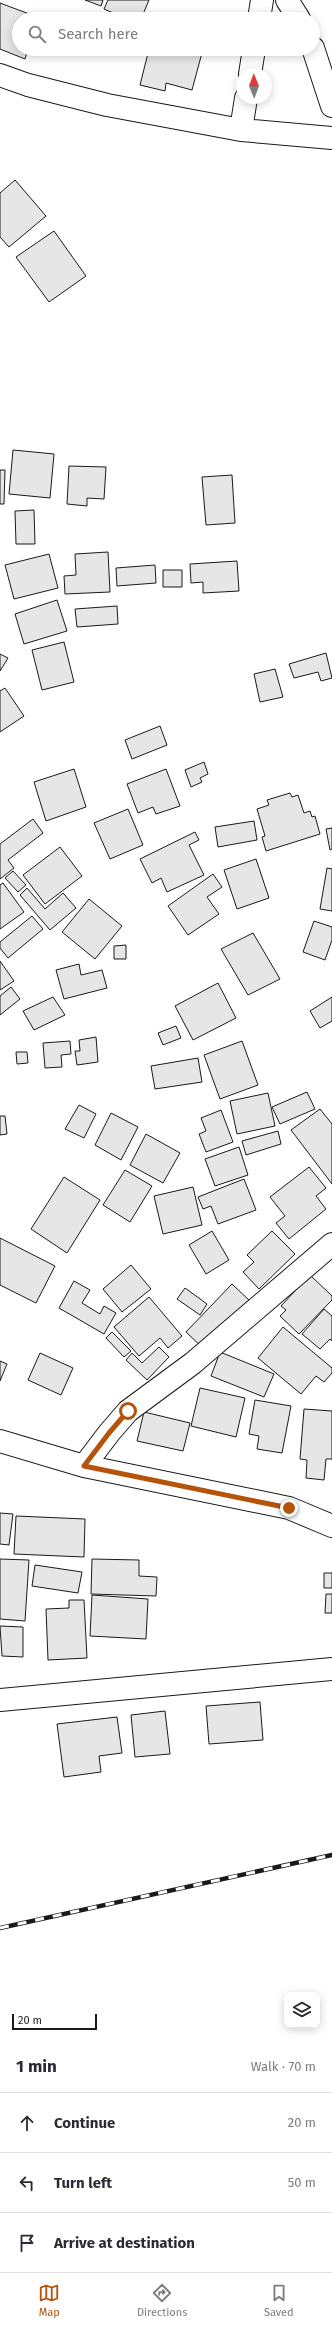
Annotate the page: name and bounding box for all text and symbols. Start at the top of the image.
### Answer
search box [12,12,320,56]
icon: search [26,23,48,45]
text: Search here [58,25,138,43]
north arrow [236,68,272,104]
route start [119,1402,137,1420]
route end [280,1499,298,1517]
map controls [284,1992,320,2028]
button: layers [284,1992,320,2028]
scale bar [12,2012,97,2031]
text: 20 m [18,2014,42,2027]
text: 1 min [16,2056,57,2077]
text: Walk · 70 m [251,2059,316,2074]
icon: ahead [16,2112,38,2134]
text: Continue [54,2114,115,2132]
text: 20 m [288,2115,316,2130]
icon: left [16,2172,38,2194]
text: Turn left [54,2174,112,2192]
text: 50 m [288,2175,316,2190]
icon: arrive [16,2232,38,2254]
text: Arrive at destination [54,2234,195,2252]
tab: Map [38,2282,60,2319]
tab: Directions [137,2282,187,2319]
tab: Saved [264,2282,294,2319]

